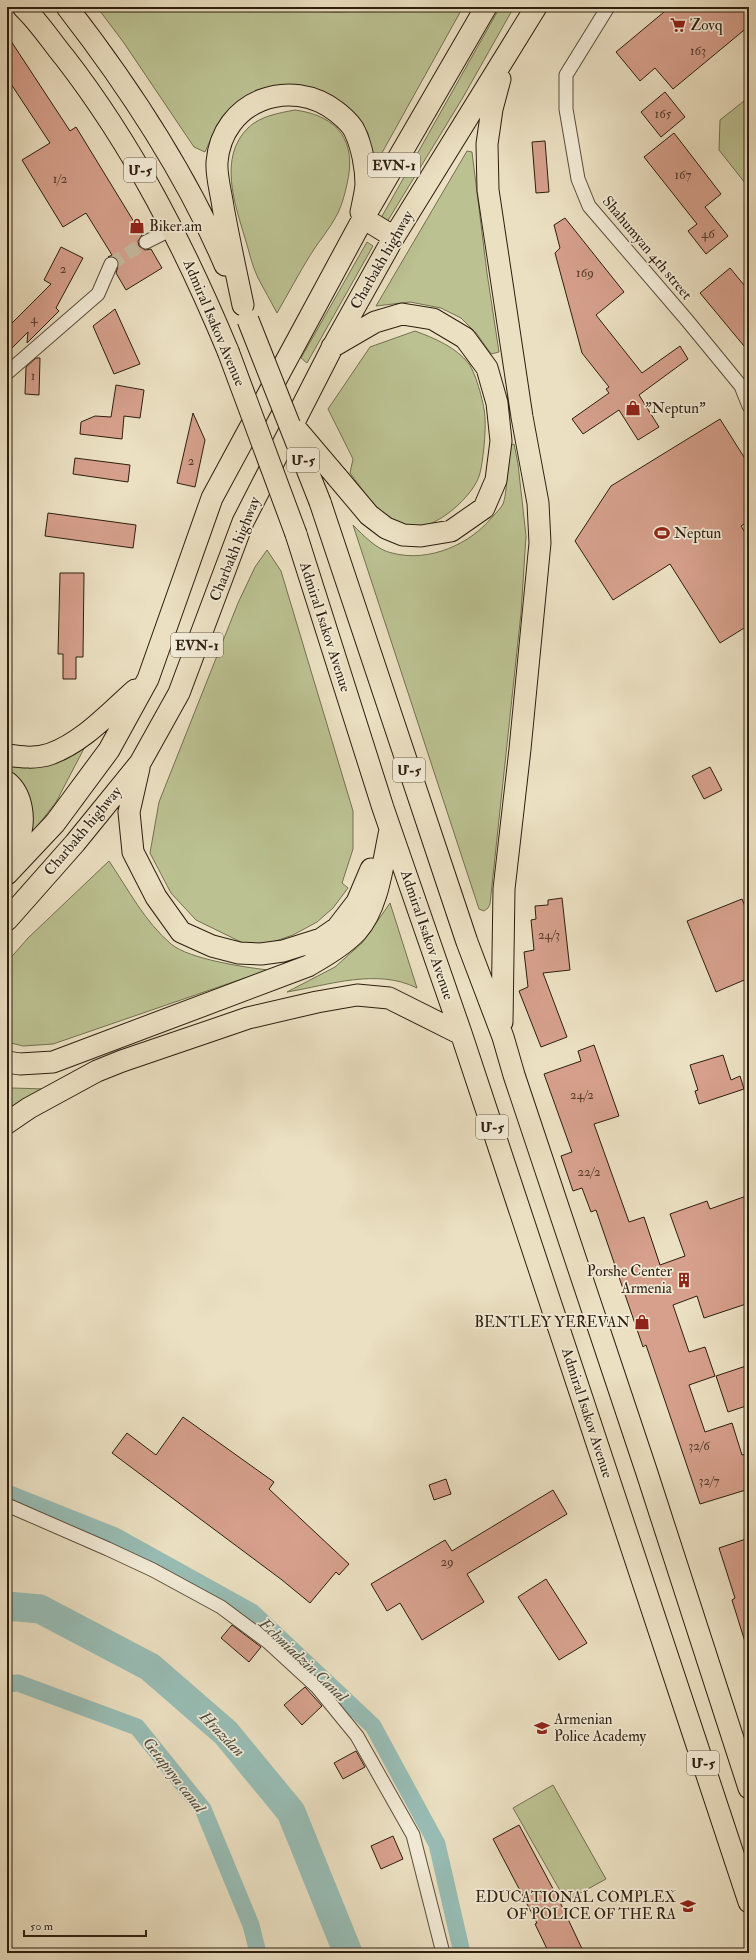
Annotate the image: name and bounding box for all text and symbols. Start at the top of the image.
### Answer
supermarket icon: Zovq [669,16,687,34]
place label: Zovq [690,16,723,35]
house number: 163 [690,43,706,59]
house number: 165 [655,106,672,122]
road number: EVN-1 [368,153,420,177]
road number: Մ-5 [124,158,156,182]
house number: 167 [674,167,692,183]
house number: 1/2 [53,171,68,187]
street label: Shahumyan 4th street [598,192,696,304]
street label: Charbakh highway [346,207,418,313]
shop icon: Biker.am [128,217,146,235]
place label: Biker.am [149,217,202,236]
house number: 46 [701,226,716,242]
street label: Admiral Isakov Avenue [178,256,249,389]
house number: 2 [60,261,67,277]
house number: 169 [576,265,594,281]
house number: 4 [30,311,38,327]
house number: 1 [31,368,36,384]
shop icon: "Neptun" [624,399,642,417]
place label: "Neptun" [645,399,706,419]
road number: Մ-5 [287,448,319,472]
house number: 2 [188,453,195,469]
street label: Charbakh highway [205,494,265,604]
sports icon: Neptun [653,524,671,542]
place label: Neptun [674,524,722,544]
street label: Admiral Isakov Avenue [295,559,355,694]
road number: EVN-1 [171,633,223,657]
road number: Մ-5 [393,758,425,782]
street label: Charbakh highway [40,782,126,880]
street label: Admiral Isakov Avenue [396,867,458,1002]
house number: 24/3 [538,927,560,943]
house number: 24/2 [570,1087,594,1103]
road number: Մ-5 [476,1115,508,1139]
house number: 22/2 [577,1164,601,1180]
place label: Porshe Center Armenia [587,1262,673,1298]
building icon: Porshe Center Armenia [675,1271,693,1289]
place label: BENTLEY YEREVAN [474,1313,631,1332]
shop icon: BENTLEY YEREVAN [633,1313,651,1331]
street label: Admiral Isakov Avenue [557,1345,617,1480]
house number: 32/6 [688,1438,711,1454]
house number: 32/7 [699,1473,719,1489]
house number: 29 [440,1554,454,1570]
water label: Echmiadzin Canal [254,1613,352,1707]
water label: Hrazdan [195,1706,249,1761]
place label: Armenian Police Academy [553,1710,647,1746]
school or university icon: Armenian Police Academy [533,1719,551,1737]
water label: Getapnya canal [138,1733,211,1818]
road number: Մ-5 [687,1751,719,1775]
place label: EDUCATIONAL COMPLEX OF POLICE OF THE RA [475,1888,676,1924]
school or university icon: EDUCATIONAL COMPLEX OF POLICE OF THE RA [679,1897,697,1915]
scale bar [24,1912,146,1938]
text: 50 m [30,1919,54,1934]

